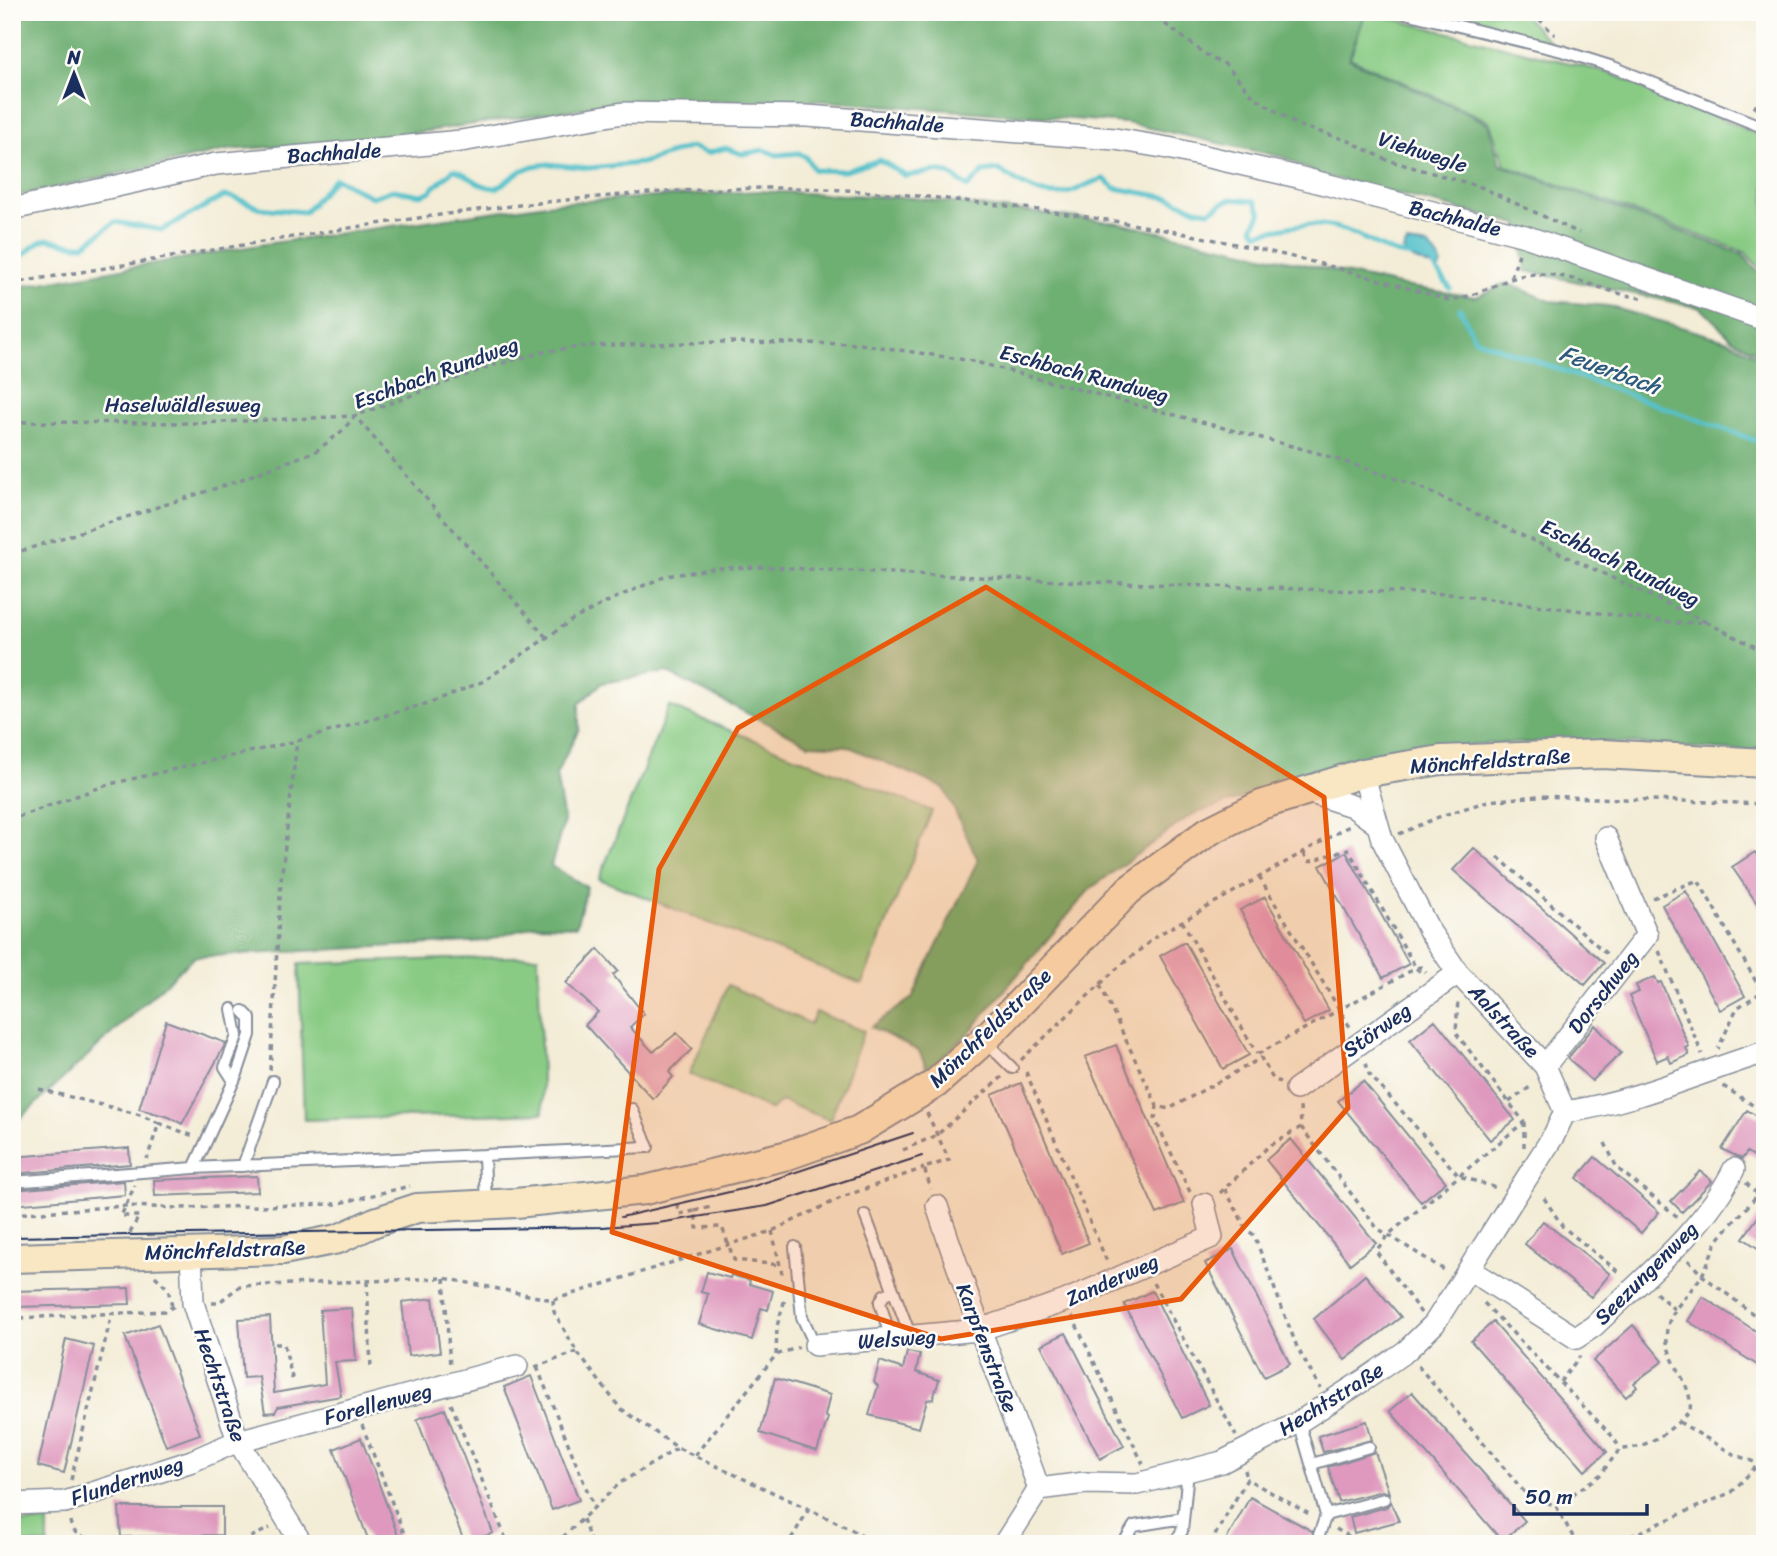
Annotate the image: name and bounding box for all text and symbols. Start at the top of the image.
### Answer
north arrow [38,38,108,108]
text: N [66,41,81,74]
street label: Bachhalde [849,100,945,144]
street label: Viehwegle [1373,120,1473,184]
street label: Bachhalde [286,131,382,175]
street label: Bachhalde [1405,188,1505,248]
street label: Eschbach Rundweg [348,325,524,421]
street label: Eschbach Rundweg [995,333,1173,415]
water label: Feuerbach [1554,333,1668,408]
street label: Haselwäldlesweg [105,386,261,424]
street label: Eschbach Rundweg [1534,508,1707,618]
street label: Mönchfeldstraße [1409,736,1571,786]
street label: Dorschweg [1558,941,1648,1043]
street label: Mönchfeldstraße [919,959,1061,1097]
street label: Aalstraße [1458,974,1549,1068]
street label: Störweg [1334,992,1420,1068]
street label: Seezungenweg [1584,1211,1708,1335]
street label: Mönchfeldstraße [144,1228,306,1272]
street label: Zanderweg [1059,1242,1165,1317]
street label: Karpfenstraße [945,1277,1029,1419]
street label: Welsweg [856,1317,938,1361]
street label: Hechtstraße [183,1323,257,1448]
street label: Hechtstraße [1271,1351,1392,1447]
street label: Forellenweg [320,1371,436,1437]
street label: Flundernweg [65,1445,189,1517]
scale bar [1514,1472,1648,1516]
text: 50 m [1525,1478,1573,1516]

